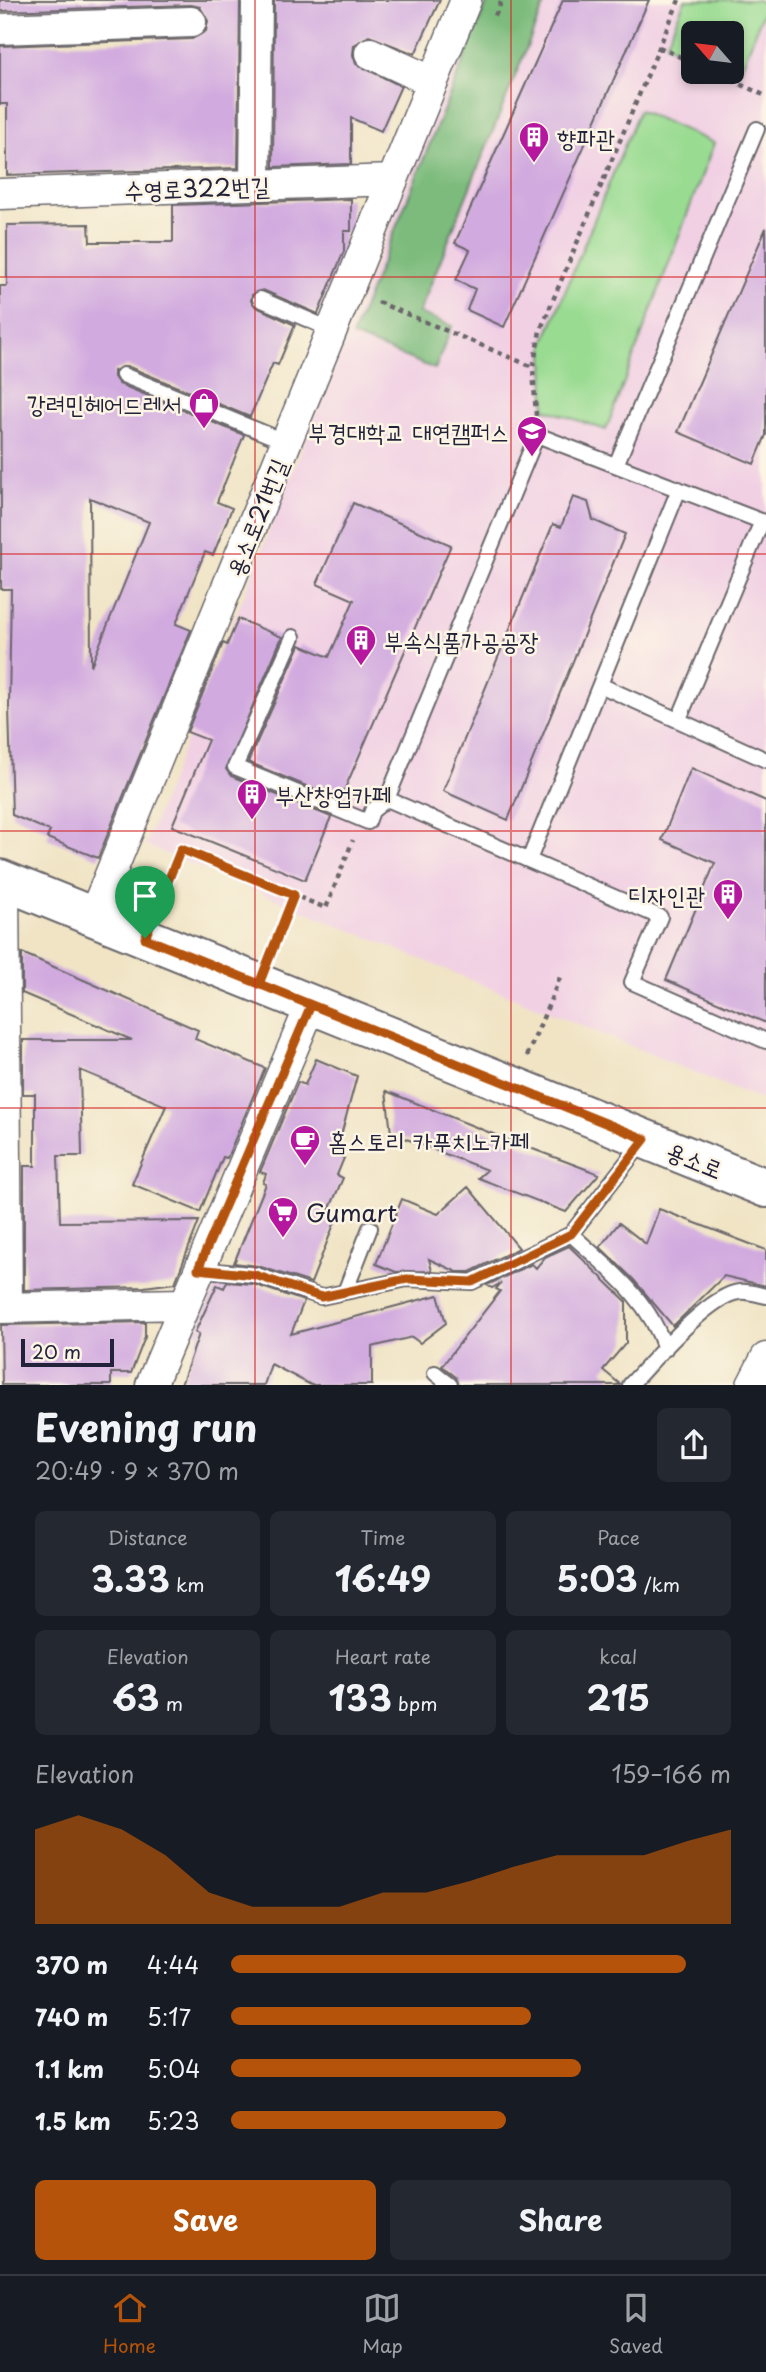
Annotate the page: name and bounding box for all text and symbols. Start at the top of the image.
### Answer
north arrow [681,21,744,84]
map controls [681,21,744,84]
place label: 향파관 [557,119,615,155]
building icon: 향파관 [517,120,551,164]
street label: 수영로322번길 [124,166,270,208]
place label: 강려민헤어드레서 [27,385,181,421]
shop icon: 강려민헤어드레서 [187,386,221,430]
place label: 부경대학교 대연캠퍼스 [308,413,509,449]
school or university icon: 부경대학교 대연캠퍼스 [515,414,549,458]
street label: 용소로21번길 [216,453,296,581]
place label: 부속식품가공공장 [384,622,539,658]
building icon: 부속식품가공공장 [344,623,378,667]
place label: 부산창업카페 [275,776,391,812]
building icon: 부산창업카페 [235,777,269,821]
pin [115,866,175,938]
place label: 디자인관 [628,876,705,912]
icon: arrive [126,877,164,915]
building icon: 디자인관 [711,877,745,921]
place label: 홈스토리 카푸치노카페 [328,1122,529,1158]
cafe icon: 홈스토리 카푸치노카페 [288,1123,322,1167]
street label: 용소로 [661,1131,729,1187]
place label: Gumart [306,1194,397,1230]
supermarket icon: Gumart [266,1195,300,1239]
scale bar [21,1336,114,1368]
text: 20 m [32,1337,81,1365]
text: Evening run [35,1398,257,1455]
button: share [657,1408,731,1482]
text: 20:49 · 9 × 370 m [35,1453,239,1488]
text: Distance [108,1523,188,1551]
text: Time [361,1523,405,1551]
text: Pace [597,1523,640,1551]
text: 3.33 [91,1551,170,1604]
text: 16:49 [335,1551,431,1604]
text: 5:03 [557,1551,638,1604]
text: km [170,1570,205,1598]
text: /km [638,1570,680,1598]
text: Elevation [107,1642,189,1670]
text: Heart rate [335,1642,431,1670]
text: kcal [599,1642,637,1670]
text: 63 [112,1670,160,1723]
text: 133 [329,1670,392,1723]
text: 215 [587,1670,650,1723]
text: m [160,1689,183,1717]
text: bpm [392,1689,437,1717]
text: Elevation [35,1756,134,1791]
text: 159–166 m [611,1756,731,1791]
text: 370 m [35,1947,108,1982]
text: 4:44 [147,1947,199,1982]
text: 740 m [35,1999,108,2034]
text: 5:17 [147,1999,191,2034]
text: 1.1 km [35,2051,104,2086]
text: 5:04 [147,2051,200,2086]
text: 1.5 km [35,2103,111,2138]
text: 5:23 [147,2103,200,2138]
button: Save [35,2180,376,2260]
button: Share [390,2180,731,2260]
tab: Home [103,2289,156,2359]
tab: Map [362,2289,403,2359]
tab: Saved [609,2289,663,2359]

